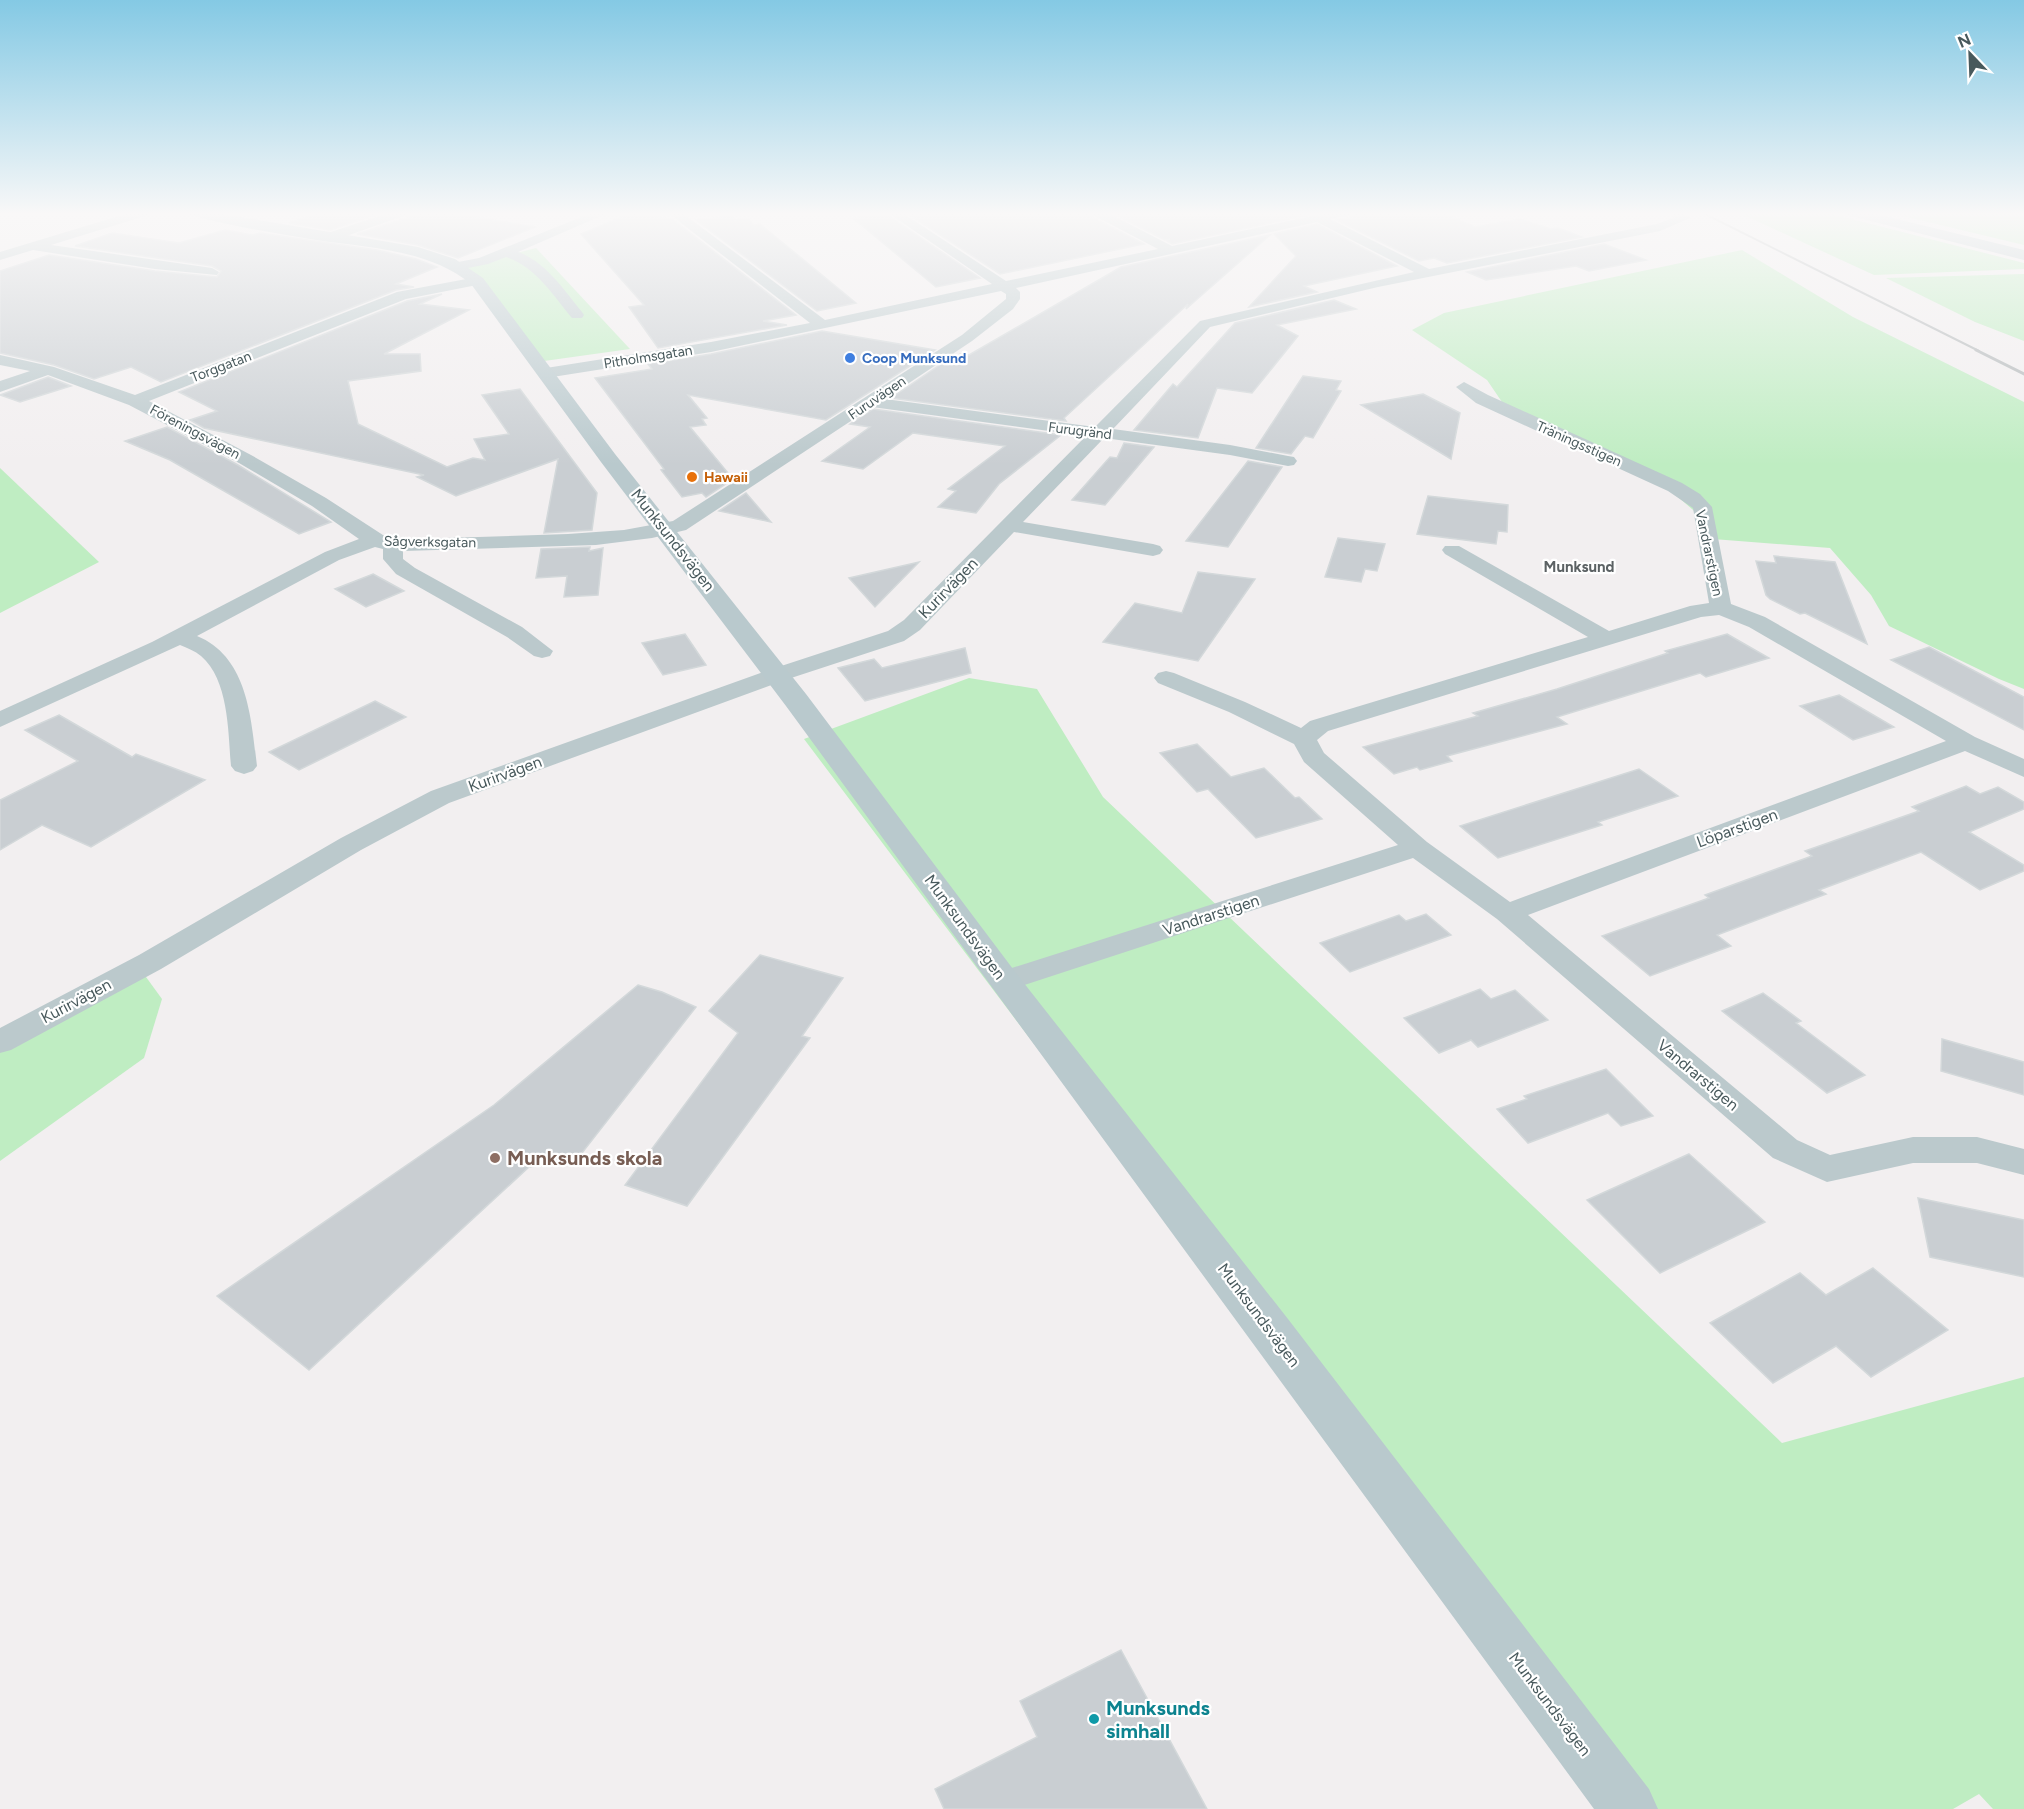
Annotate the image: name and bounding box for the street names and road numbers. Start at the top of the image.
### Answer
street label: Pitholmsgatan [602,342,694,372]
street label: Torggatan [188,348,254,386]
street label: Furuvägen [845,372,909,423]
street label: Föreningsvägen [147,401,243,463]
street label: Träningsstigen [1534,418,1624,470]
street label: Furugränd [1047,419,1113,443]
street label: Munksundsvägen [627,485,719,595]
street label: Vandrarstigen [1692,508,1726,598]
street label: Sågverksgatan [384,533,476,551]
street label: Kurirvägen [915,554,982,622]
street label: Kurirvägen [466,752,544,796]
street label: Löparstigen [1694,805,1780,851]
street label: Munksundsvägen [921,871,1009,983]
street label: Vandrarstigen [1160,890,1262,940]
street label: Kurirvägen [38,975,114,1027]
street label: Vandrarstigen [1654,1036,1743,1115]
street label: Munksundsvägen [1214,1259,1304,1371]
street label: Munksundsvägen [1505,1648,1595,1760]

